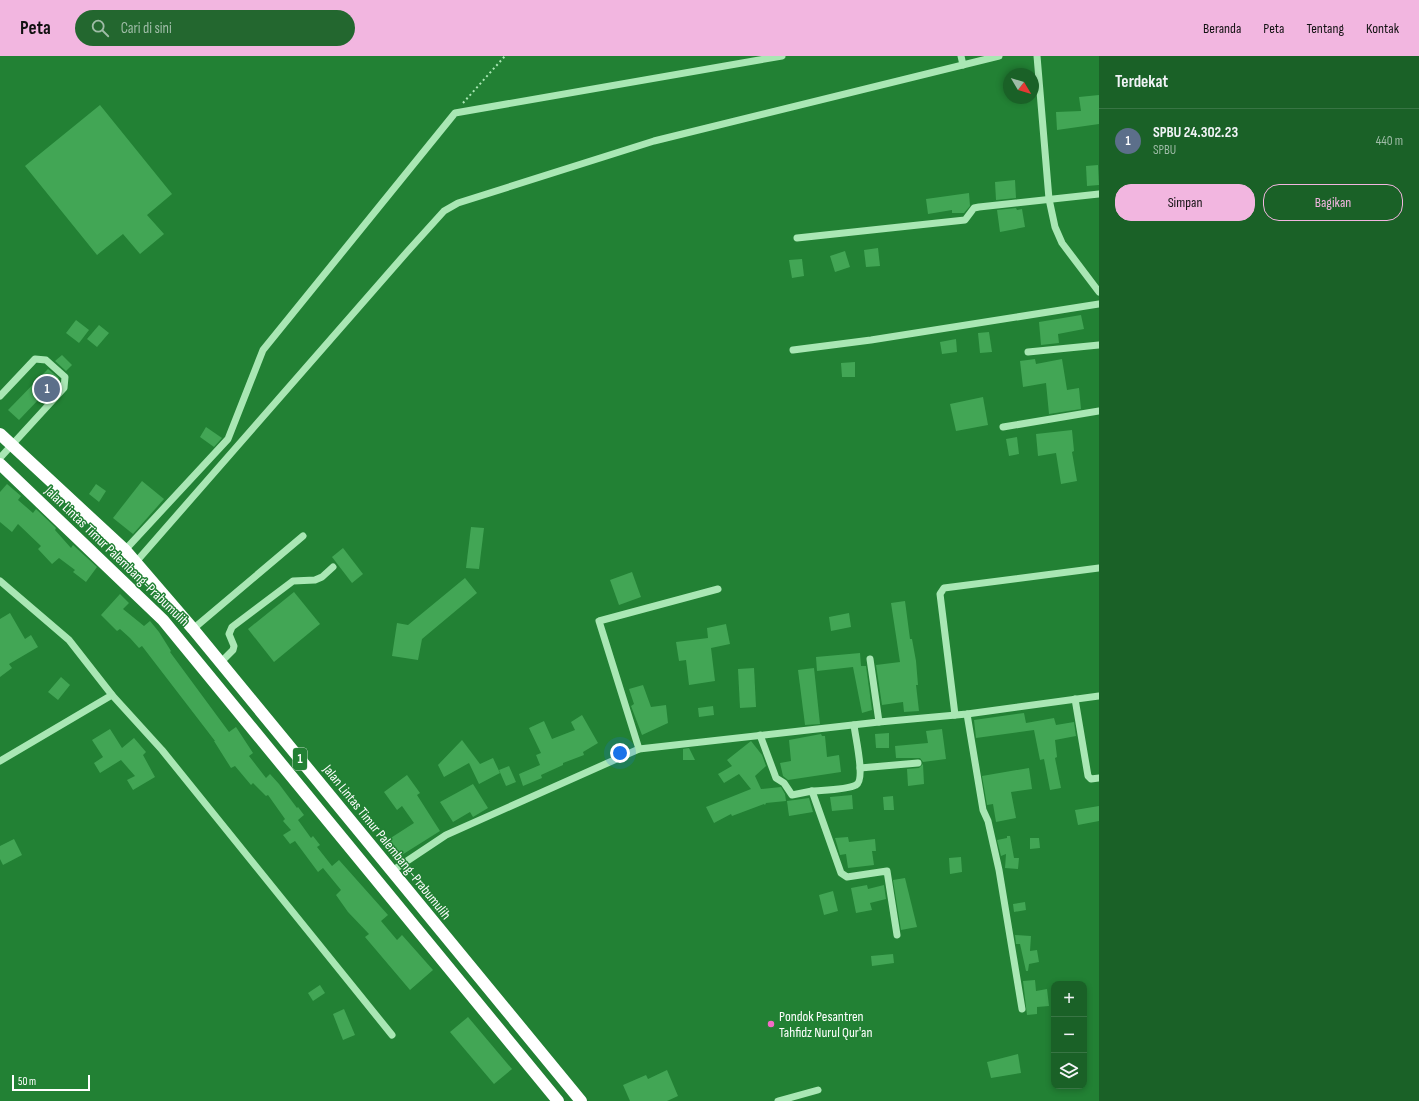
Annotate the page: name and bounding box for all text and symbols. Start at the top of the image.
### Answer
search box [75,10,355,46]
text: Peta [20,17,51,40]
icon: search [89,17,111,39]
text: Cari di sini [121,19,172,38]
text: Beranda [1203,20,1241,37]
text: Peta [1263,20,1284,37]
text: Tentang [1306,20,1344,37]
text: Kontak [1366,20,1399,37]
north arrow [1003,68,1039,104]
text: Terdekat [1115,72,1168,92]
text: SPBU 24.302.23 [1153,123,1238,142]
text: 1 [1125,133,1131,149]
text: 440 m [1376,133,1403,149]
text: SPBU [1153,142,1176,158]
button: Simpan [1115,184,1255,221]
button: Bagikan [1263,184,1403,221]
pin: 1 [34,374,60,404]
street label: Jalan Lintas Timur Palembang-Prabumulih [41,482,193,630]
your location [610,743,630,763]
road number: 1 [293,748,307,770]
street label: Jalan Lintas Timur Palembang-Prabumulih [319,760,455,923]
map controls [1051,981,1087,1089]
button: + [1051,981,1087,1017]
place label: Pondok Pesantren Tahfidz Nurul Qur'an [779,1008,873,1041]
button: − [1051,1017,1087,1053]
marker: Pondok Pesantren Tahfidz Nurul Qur'an [766,1019,776,1029]
button: layers [1051,1053,1087,1089]
scale bar [12,1073,90,1092]
text: 50 m [18,1075,36,1088]

